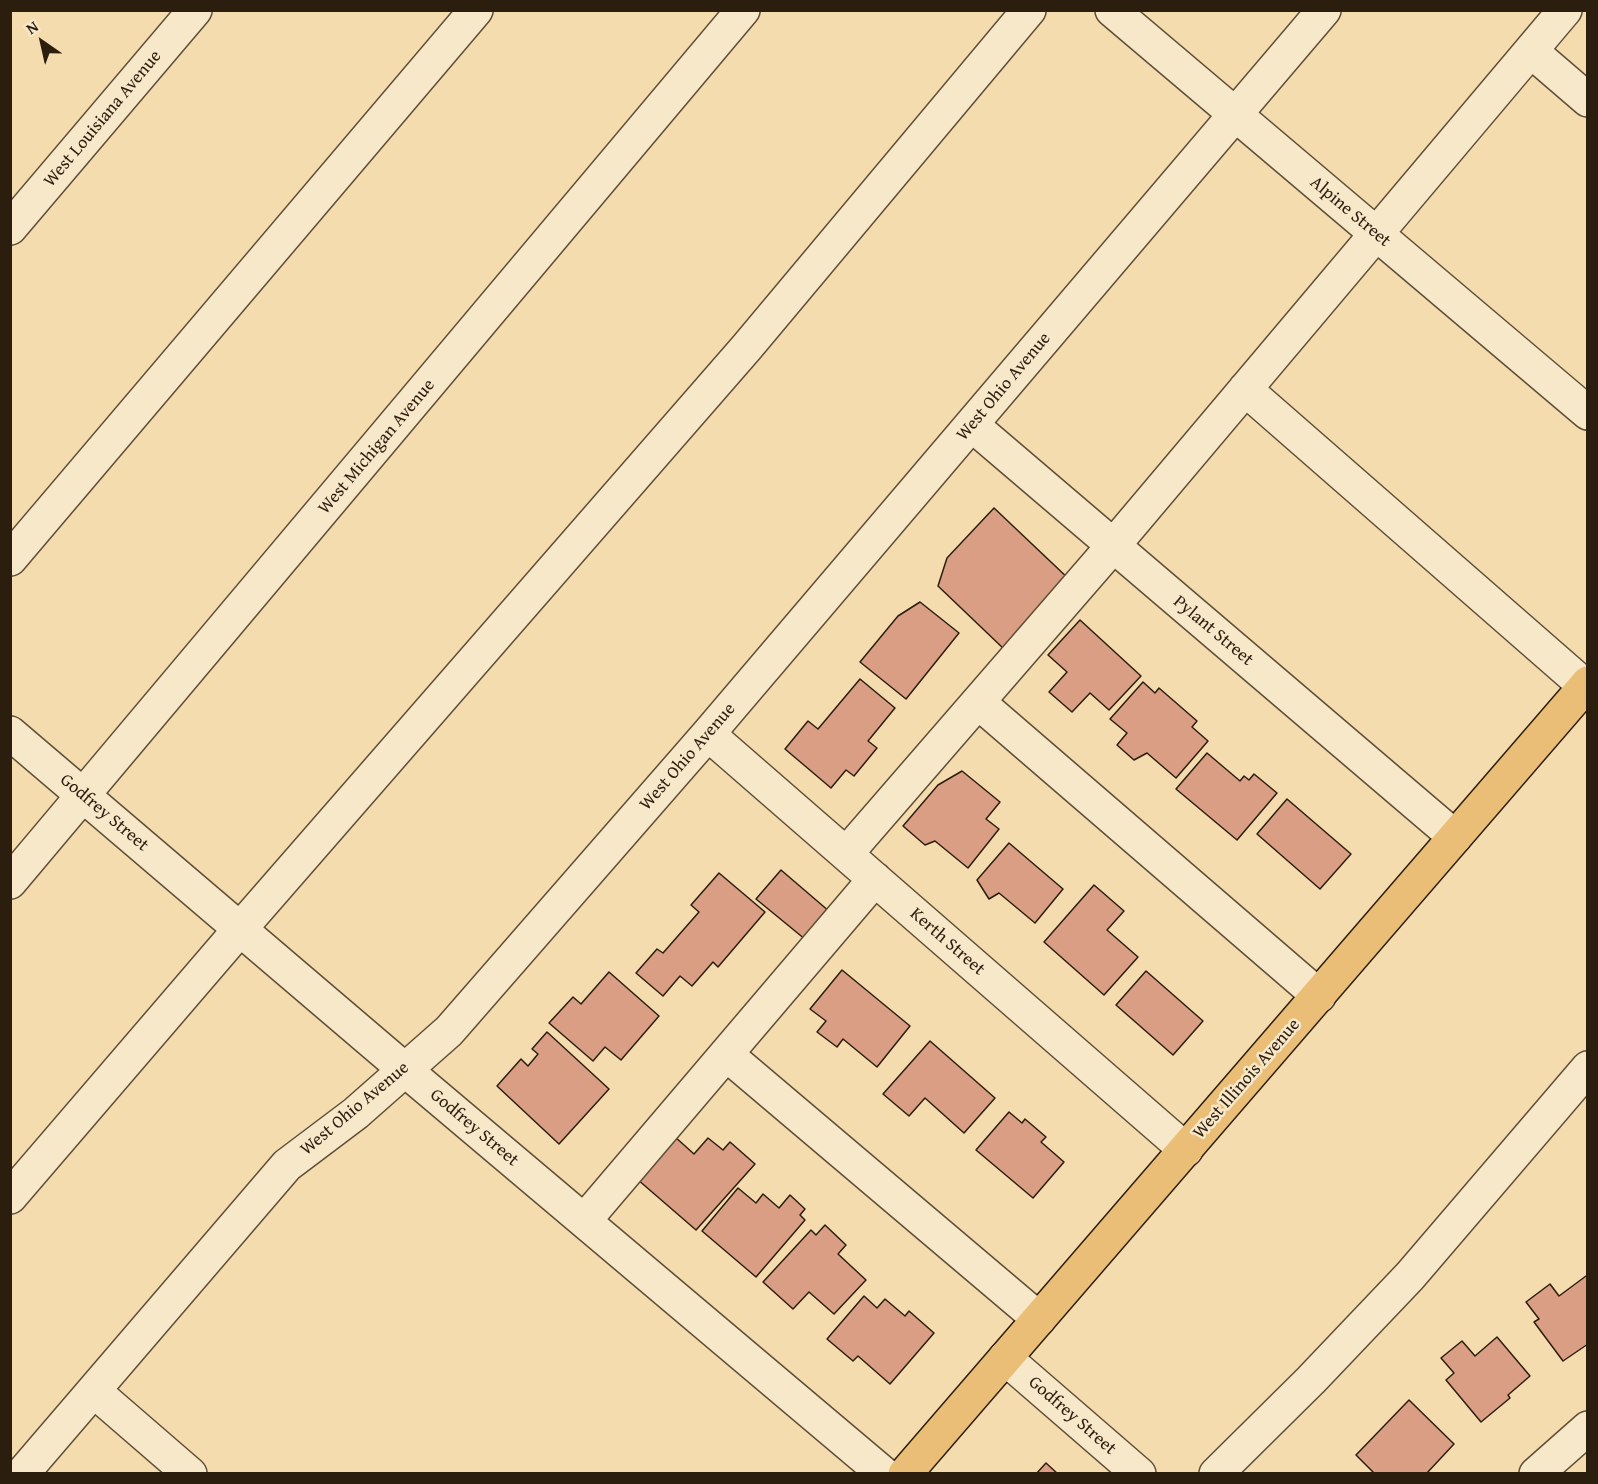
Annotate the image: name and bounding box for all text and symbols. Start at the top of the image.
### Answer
north arrow [12,12,72,72]
text: N [21,14,43,40]
street label: West Louisiana Avenue [39,46,167,192]
street label: Alpine Street [1305,172,1395,252]
street label: West Ohio Avenue [952,328,1056,446]
street label: West Michigan Avenue [314,375,440,519]
street label: Pylant Street [1168,591,1258,671]
street label: West Ohio Avenue [636,699,740,815]
street label: Godfrey Street [55,770,153,856]
street label: Kerth Street [905,904,989,980]
street label: West Illinois Avenue [1189,1015,1305,1143]
street label: West Ohio Avenue [296,1057,414,1161]
street label: Godfrey Street [425,1085,523,1171]
street label: Godfrey Street [1024,1372,1120,1460]

